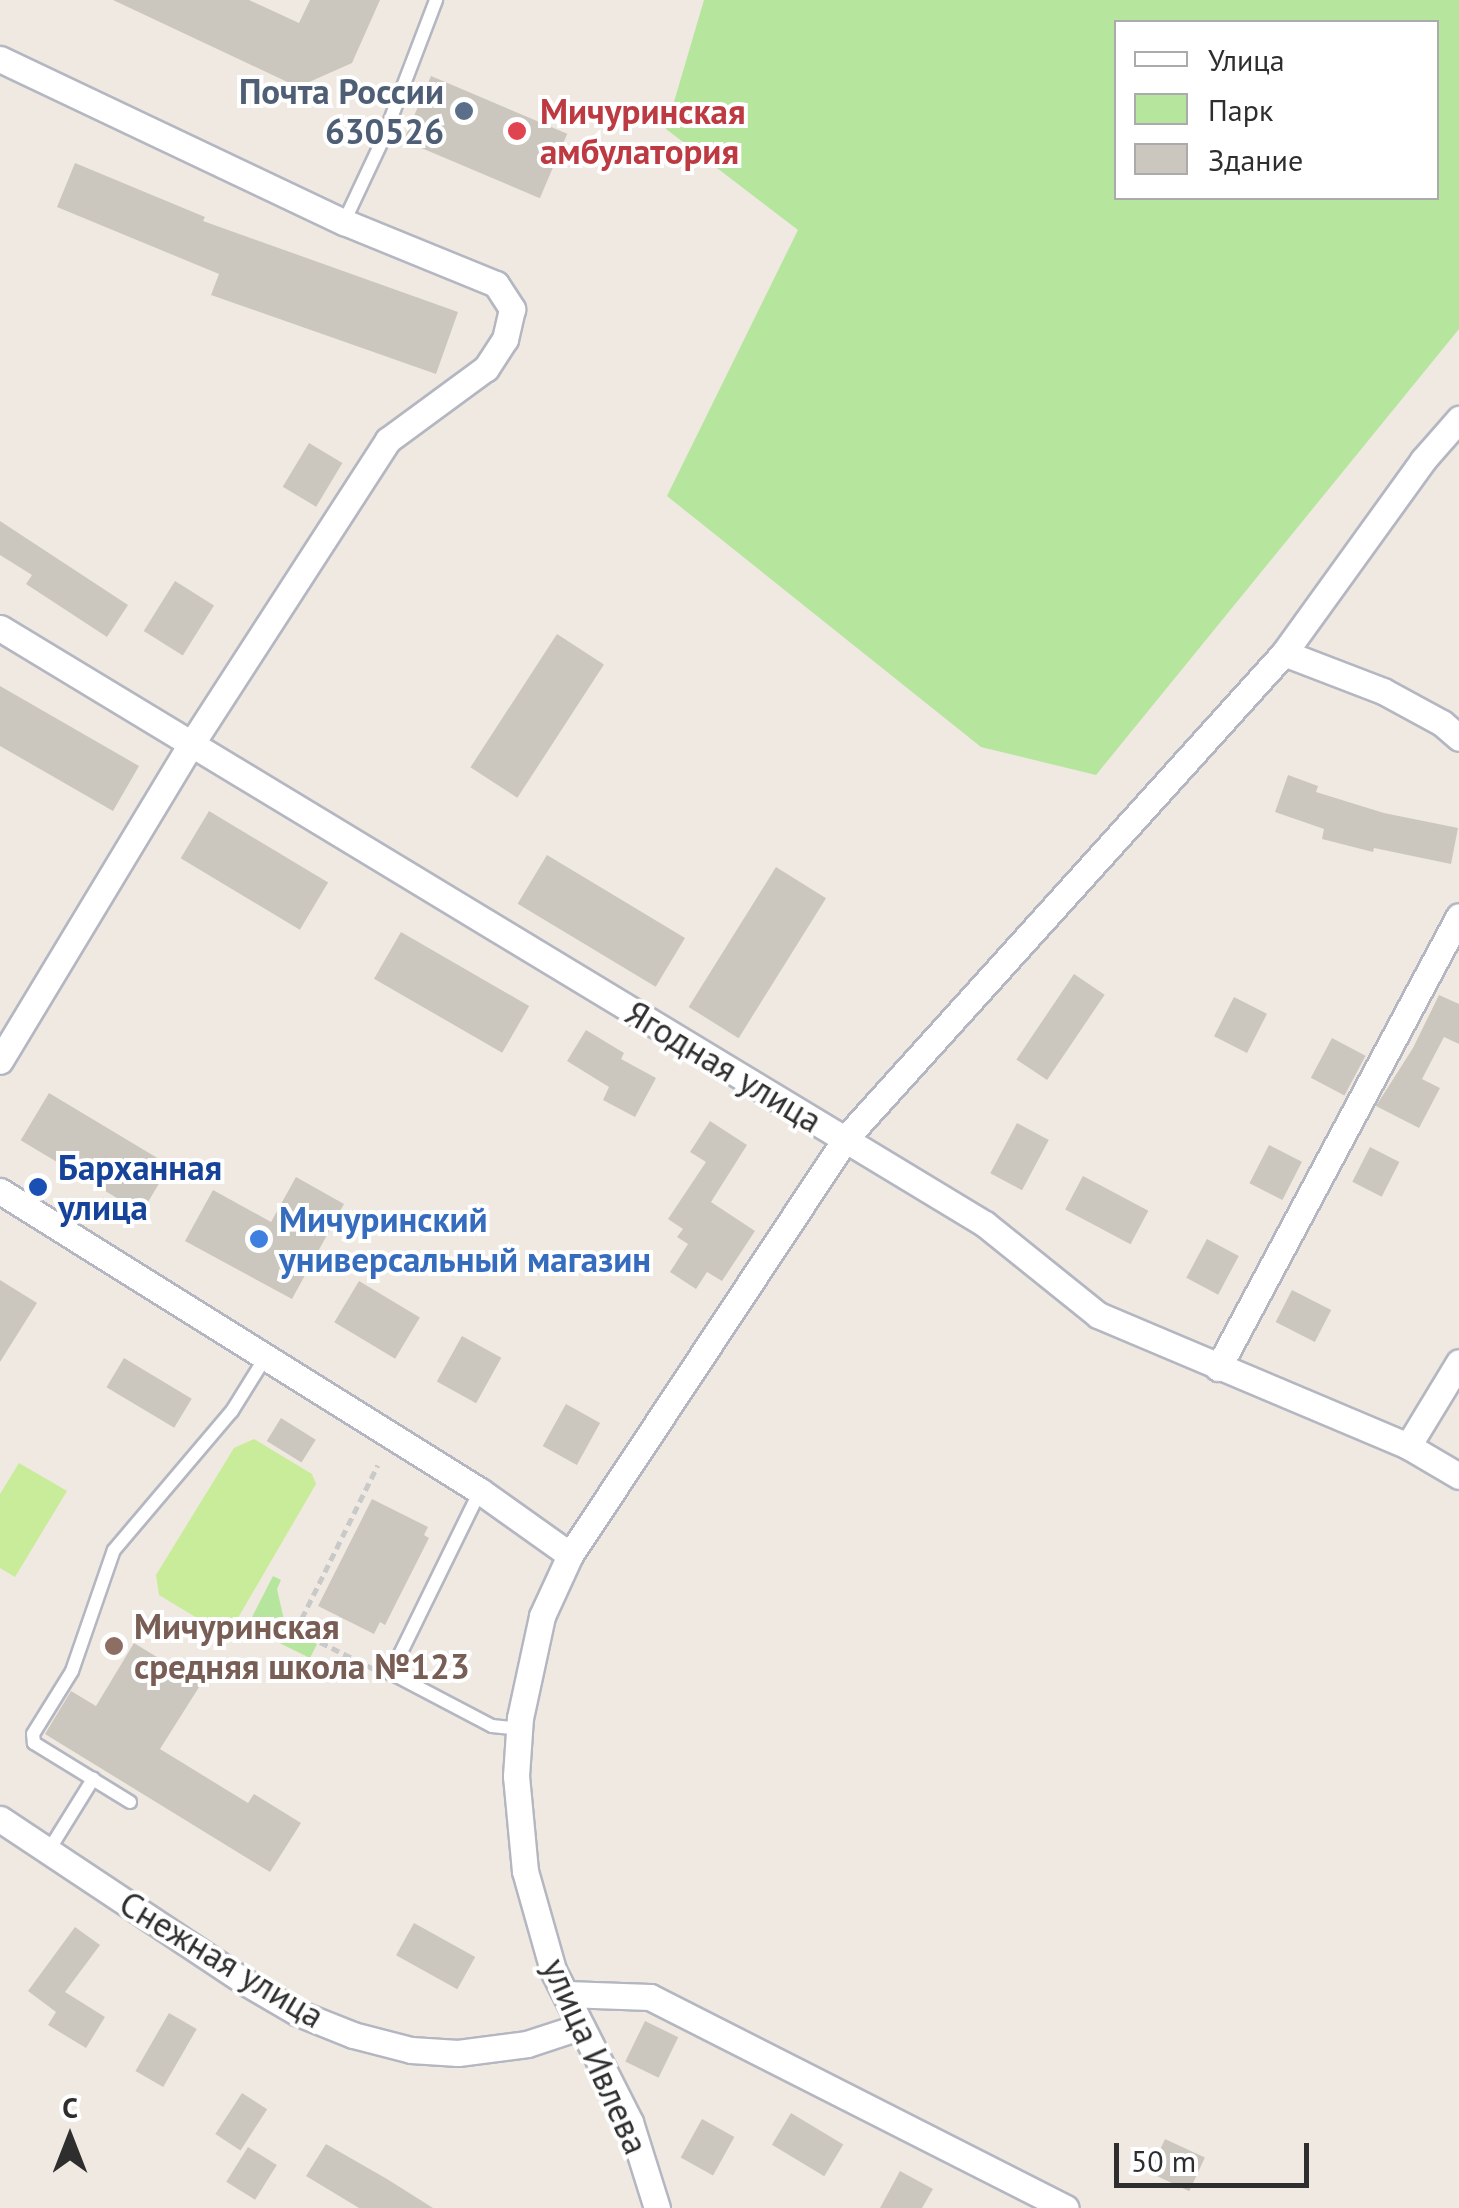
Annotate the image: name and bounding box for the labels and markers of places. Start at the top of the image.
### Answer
place label: Почта России 630526 [239,70,444,152]
place label: Мичуринская амбулатория [540,90,745,172]
marker: Почта России 630526 [453,100,475,122]
marker: Мичуринская амбулатория [504,118,530,144]
place label: Барханная улица [58,1146,222,1228]
marker: Барханная улица [27,1176,49,1198]
place label: Мичуринский универсальный магазин [279,1198,651,1280]
marker: Мичуринский универсальный магазин [248,1228,270,1250]
place label: Мичуринская средняя школа №123 [134,1605,470,1687]
marker: Мичуринская средняя школа №123 [103,1635,125,1657]

